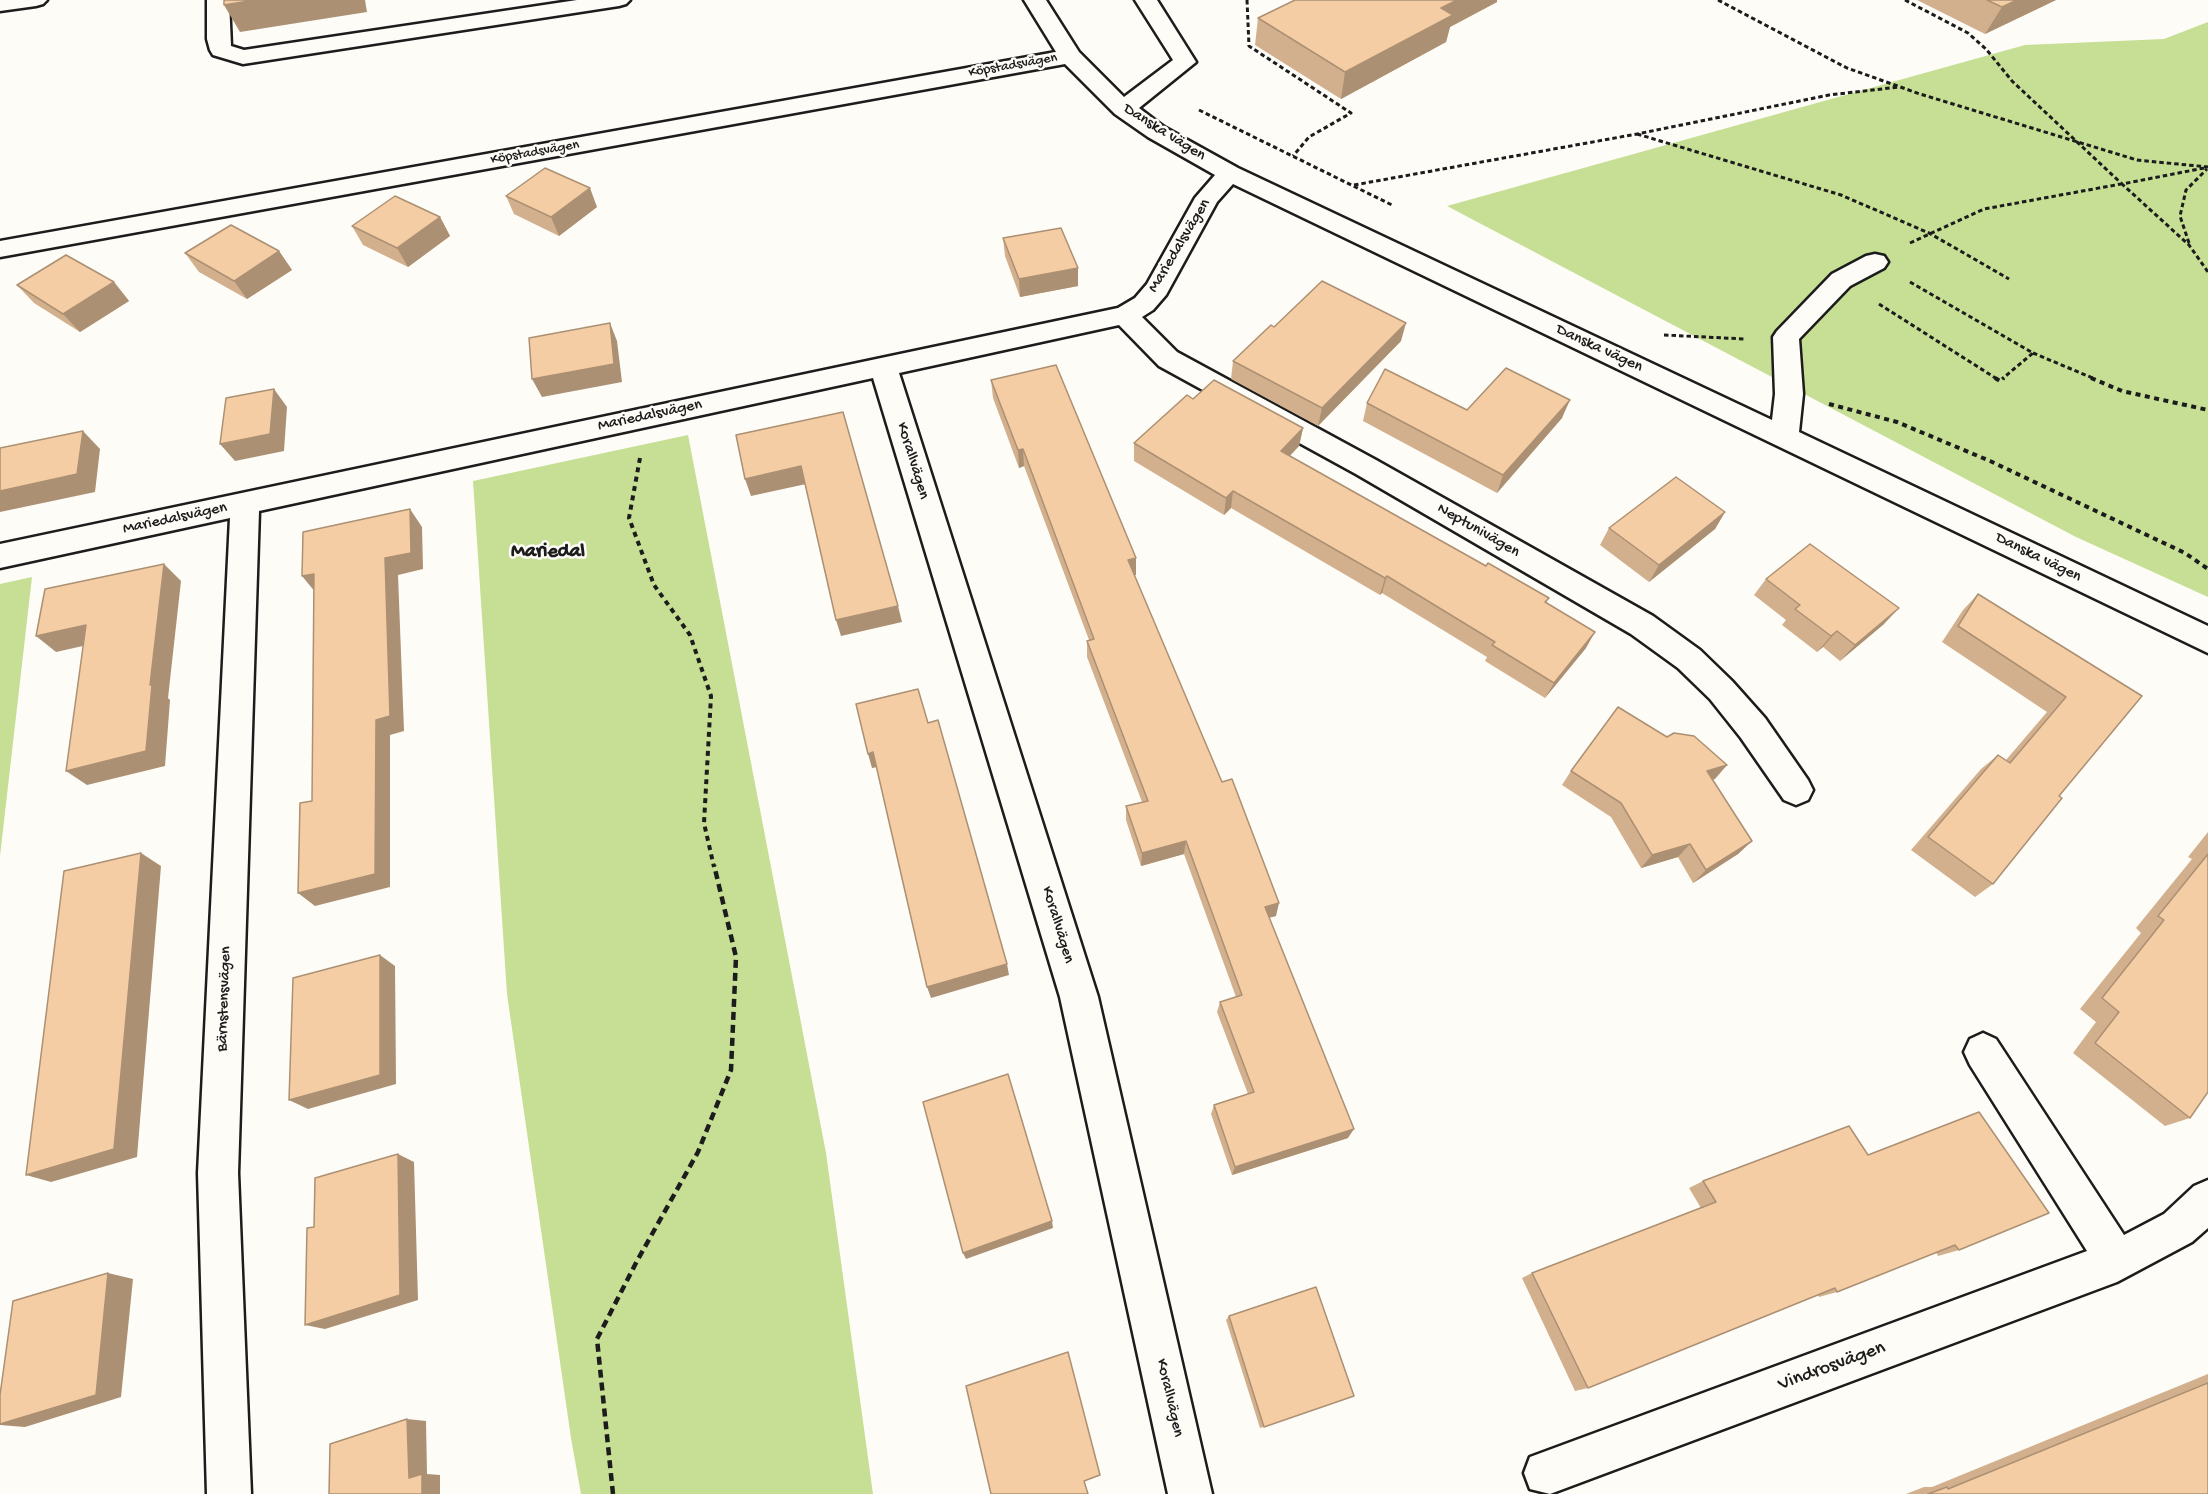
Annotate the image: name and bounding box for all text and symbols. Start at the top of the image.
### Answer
street label: Köpstadsvägen [967,50,1059,82]
street label: Danska vägen [1119,100,1209,166]
street label: Köpstadsvägen [489,137,581,169]
street label: Mariedalsvägen [1144,196,1216,296]
street label: Danska vägen [1553,321,1645,377]
street label: Mariedalsvägen [596,396,704,436]
street label: Korallvägen [891,420,933,502]
street label: Mariedalsvägen [121,499,229,539]
street label: Neptunivägen [1433,500,1523,562]
street label: Danska vägen [1992,529,2084,587]
district label: Mariedal [511,541,585,565]
street label: Korallvägen [1036,884,1078,966]
street label: Bärnstensvägen [214,946,236,1052]
street label: Vindrosvägen [1775,1336,1889,1398]
street label: Korallvägen [1151,1357,1187,1439]

